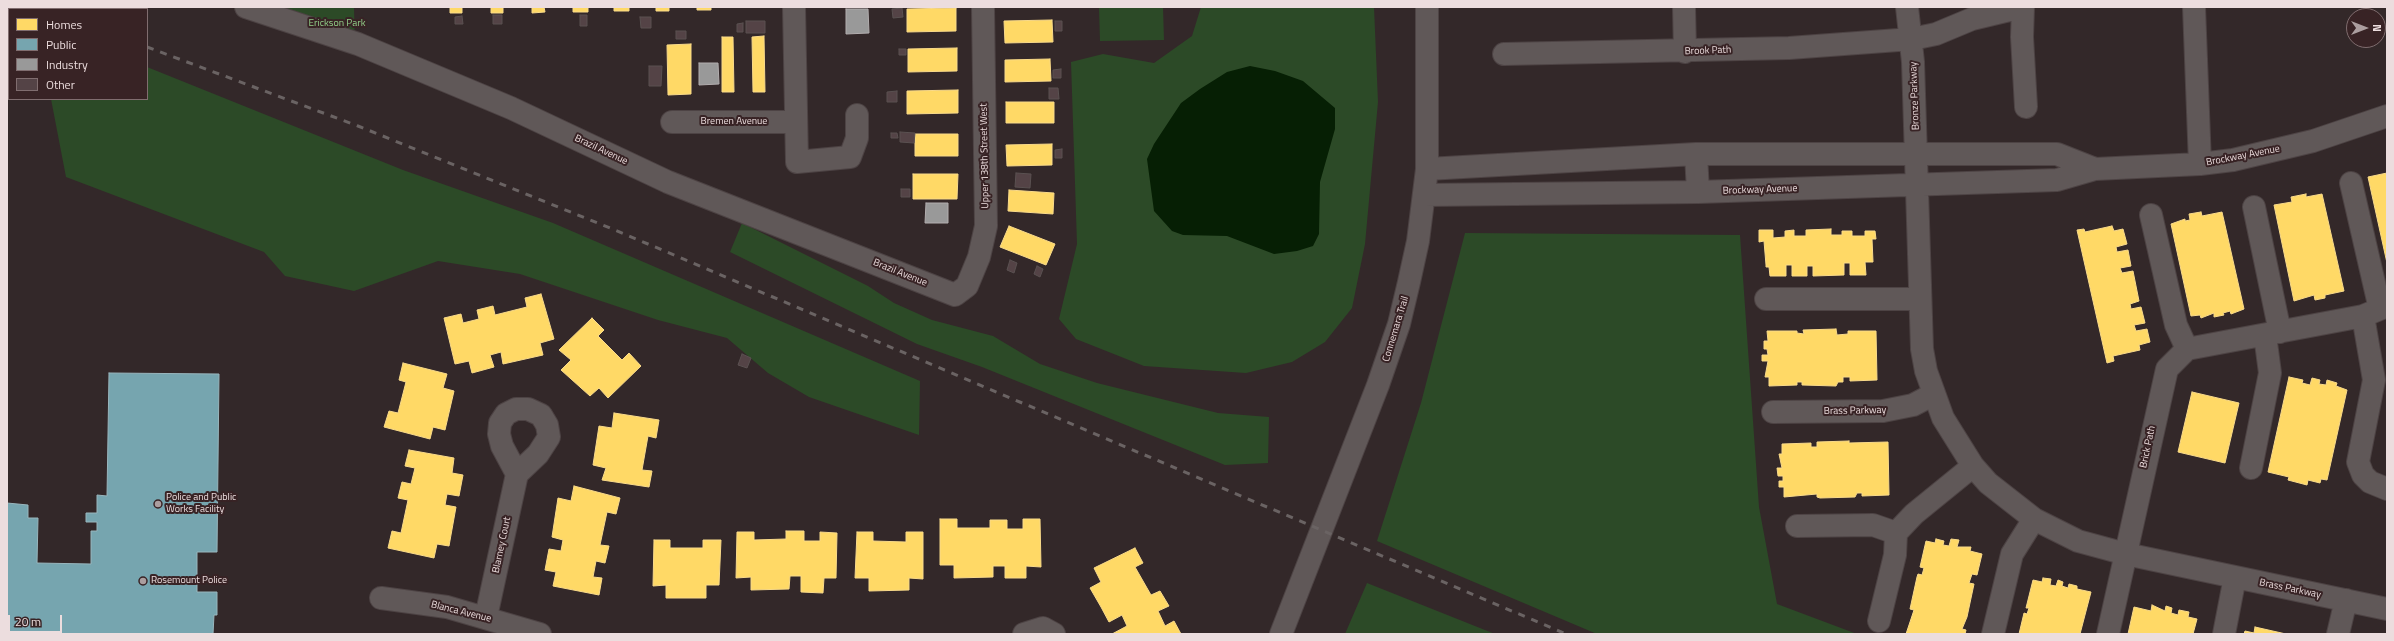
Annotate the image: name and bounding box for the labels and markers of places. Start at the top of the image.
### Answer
place label: Police and Public Works Facility [166,492,236,516]
marker: Police and Public Works Facility [153,499,163,509]
place label: Rosemount Police [151,575,227,587]
marker: Rosemount Police [138,576,148,586]

